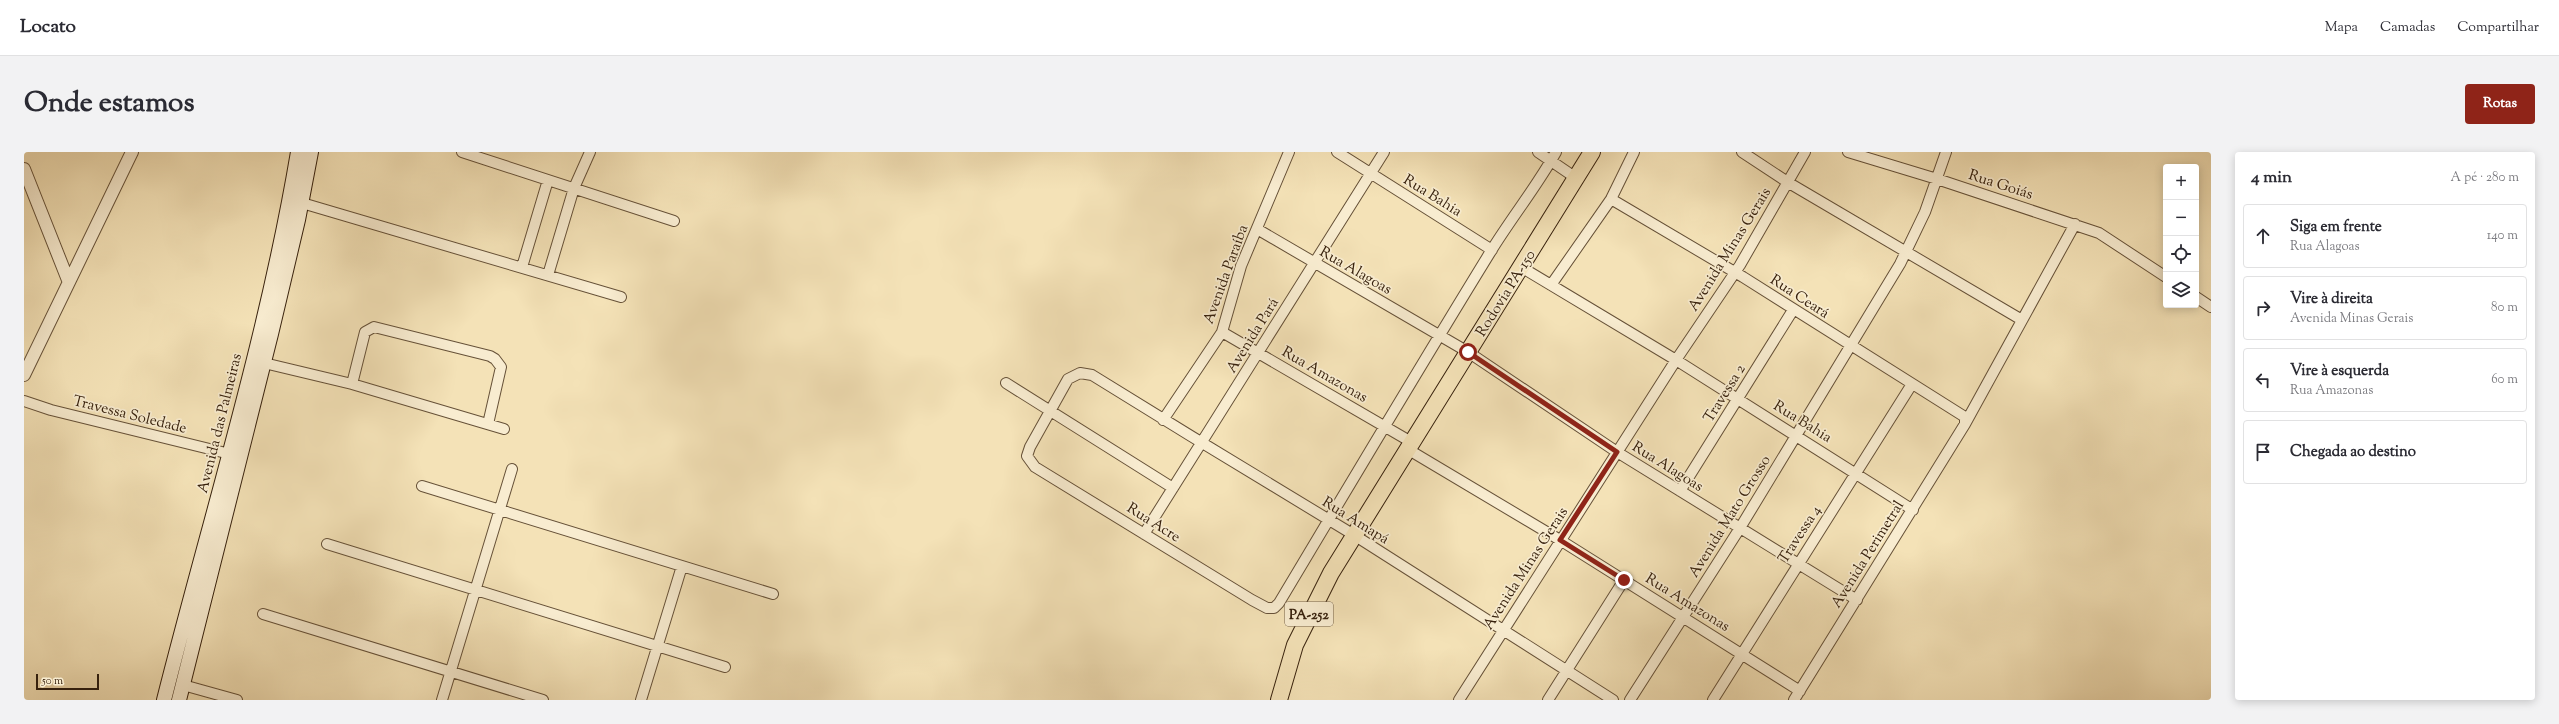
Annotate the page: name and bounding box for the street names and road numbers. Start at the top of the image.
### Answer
street label: Rua Goiás [1966,165,2036,206]
street label: Rua Bahia [1399,170,1466,223]
street label: Avenida Minas Gerais [1684,184,1777,316]
street label: Avenida Paraíba [1199,222,1254,327]
street label: Rua Alagoas [1315,242,1395,301]
street label: Rodovia PA-150 [1471,246,1541,341]
street label: Rua Ceará [1765,270,1833,324]
street label: Avenida Pará [1222,294,1285,377]
street label: Rua Amazonas [1277,342,1371,408]
street label: Avenida das Palmeiras [193,351,248,495]
street label: Travessa 2 [1699,361,1751,427]
street label: Travessa Soledade [71,391,189,440]
street label: Rua Bahia [1769,396,1836,449]
street label: Rua Alagoas [1628,437,1707,498]
street label: Avenida Mato Grosso [1684,452,1776,582]
street label: Rua Amapá [1318,492,1393,550]
street label: Avenida Perimetral [1827,497,1910,613]
street label: Rua Acre [1122,498,1184,548]
street label: Travessa 4 [1774,501,1827,568]
street label: Avenida Minas Gerais [1479,503,1574,634]
street label: Rua Amazonas [1641,569,1734,638]
road number: PA-252 [1285,602,1333,626]

